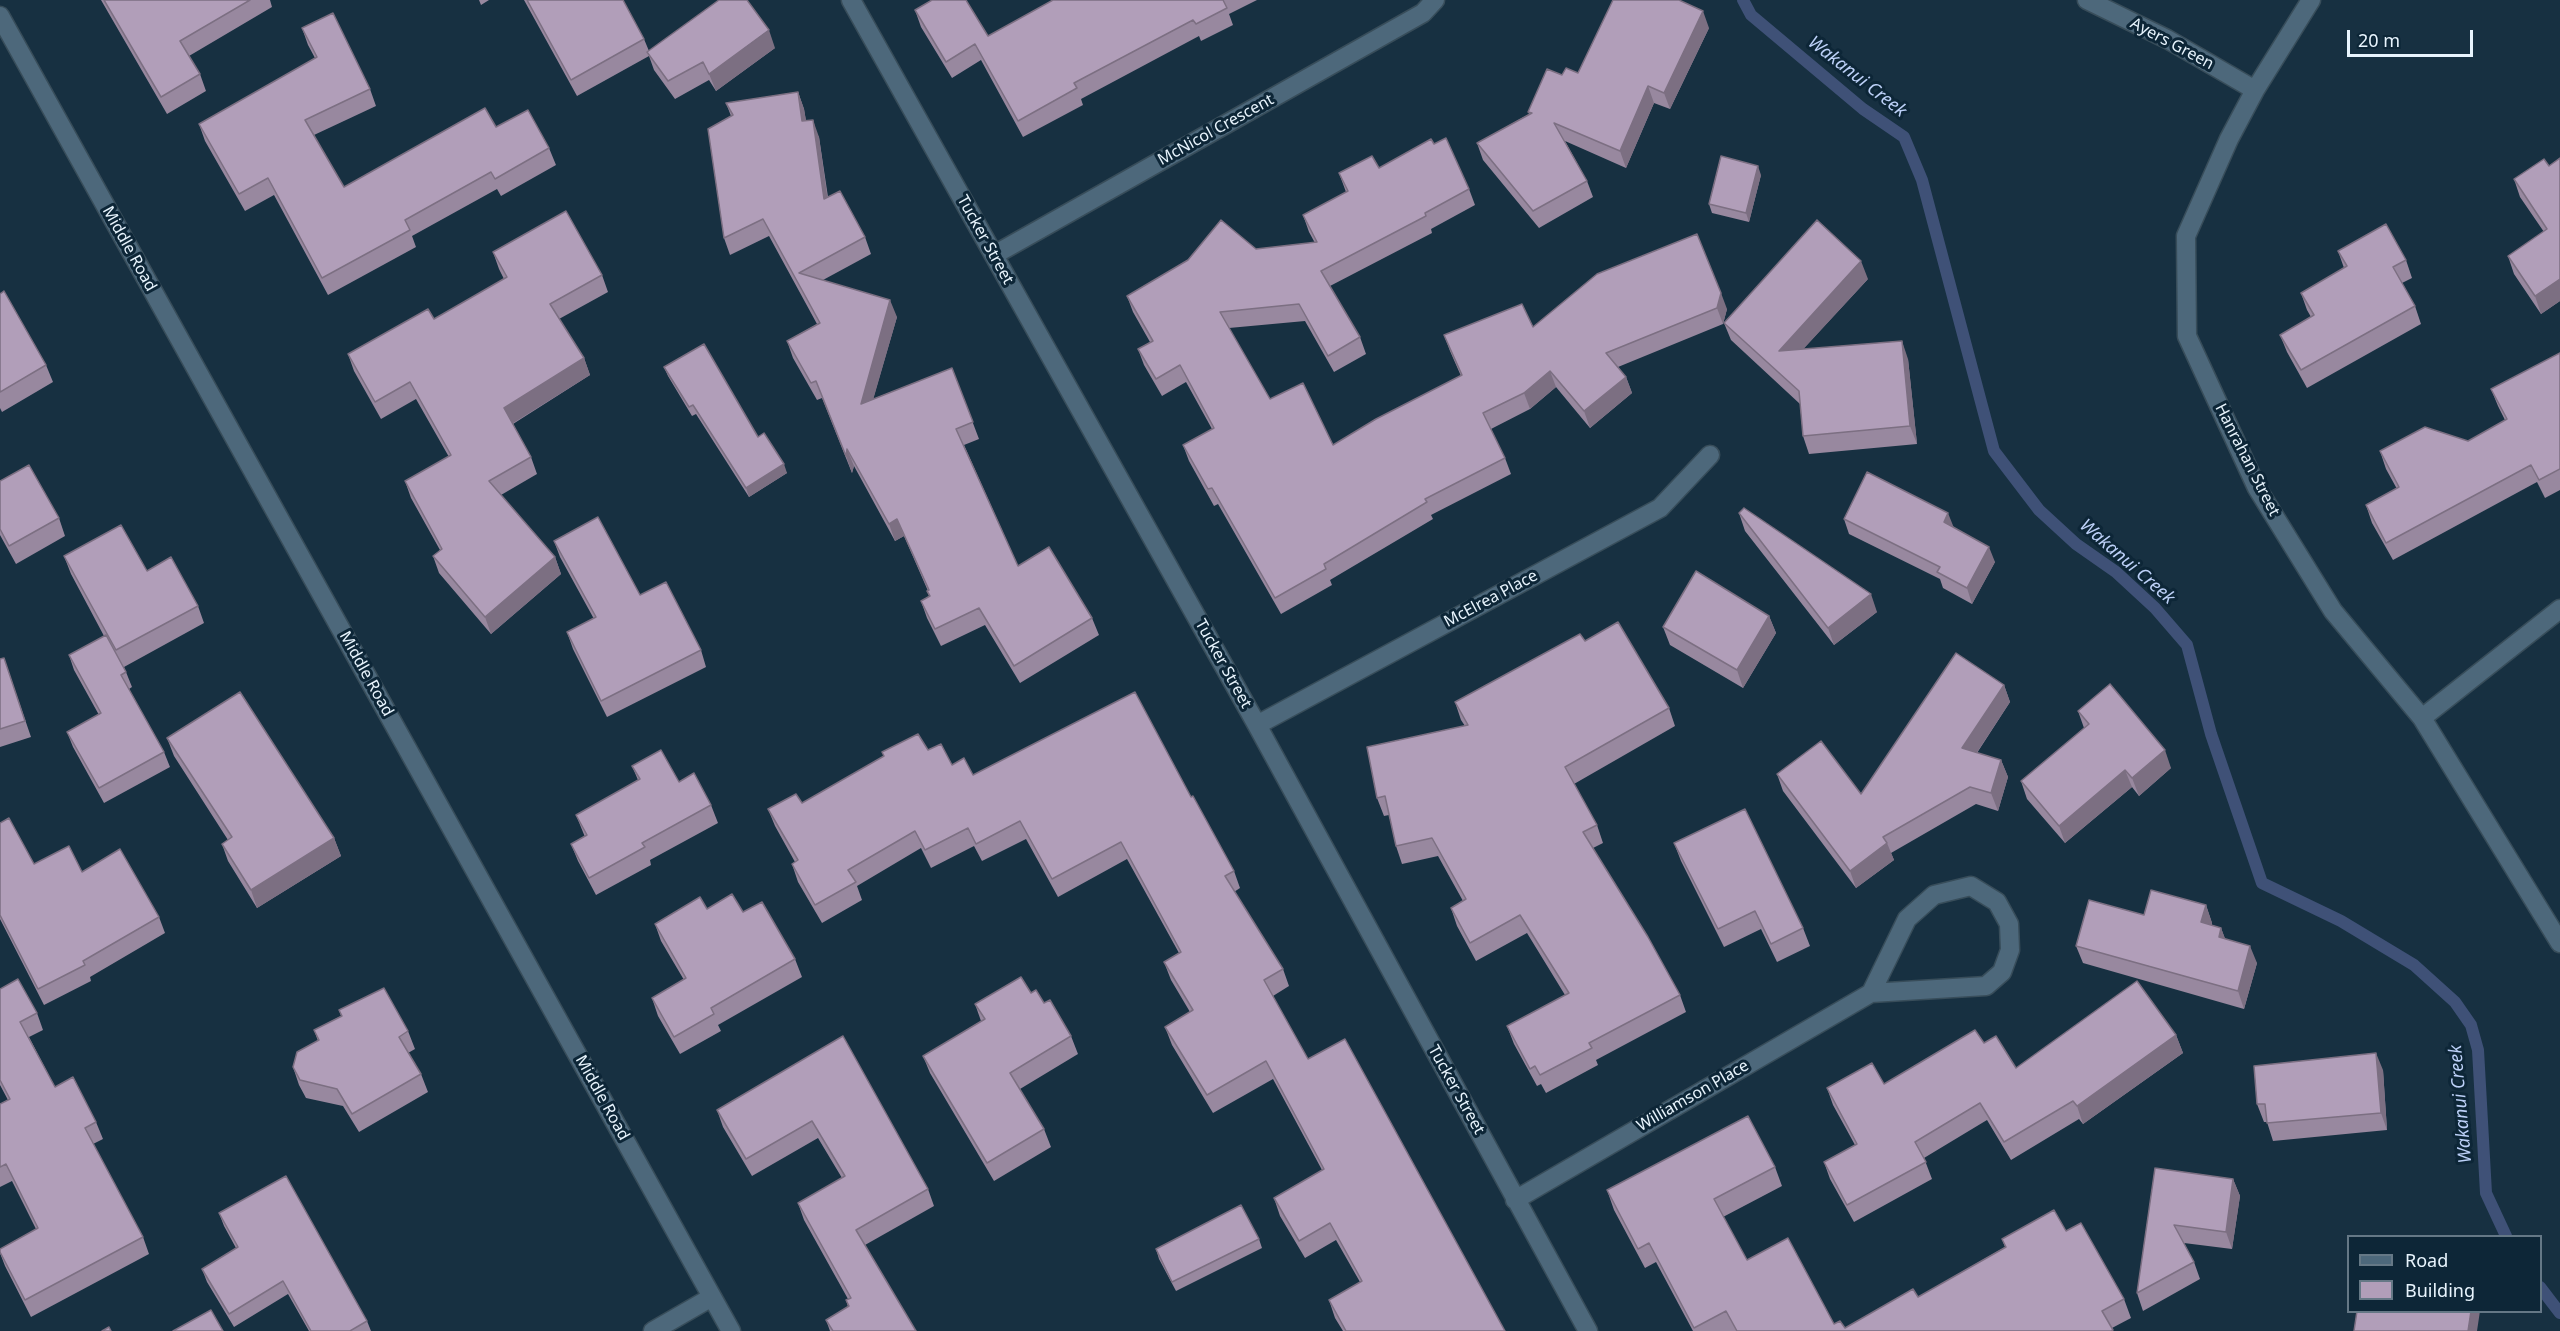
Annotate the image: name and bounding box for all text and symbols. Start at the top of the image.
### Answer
street label: Ayers Green [2127,14,2217,74]
scale bar [2350,18,2476,56]
text: 20 m [2358,28,2400,52]
water label: Wakanui Creek [1804,32,1910,122]
street label: McNicol Crescent [1155,90,1277,170]
street label: Tucker Street [953,192,1017,288]
street label: Middle Road [98,203,160,295]
street label: Hanrahan Street [2210,401,2284,519]
water label: Wakanui Creek [2075,515,2179,609]
street label: McElrea Place [1441,566,1541,632]
street label: Tucker Street [1191,616,1255,712]
street label: Middle Road [335,628,397,720]
street label: Tucker Street [1424,1042,1488,1138]
water label: Wakanui Creek [2445,1044,2477,1164]
street label: Middle Road [571,1052,633,1144]
street label: Williamson Place [1634,1056,1752,1136]
legend [2347,1235,2542,1313]
text: Road [2405,1248,2448,1272]
text: Building [2405,1278,2475,1302]

